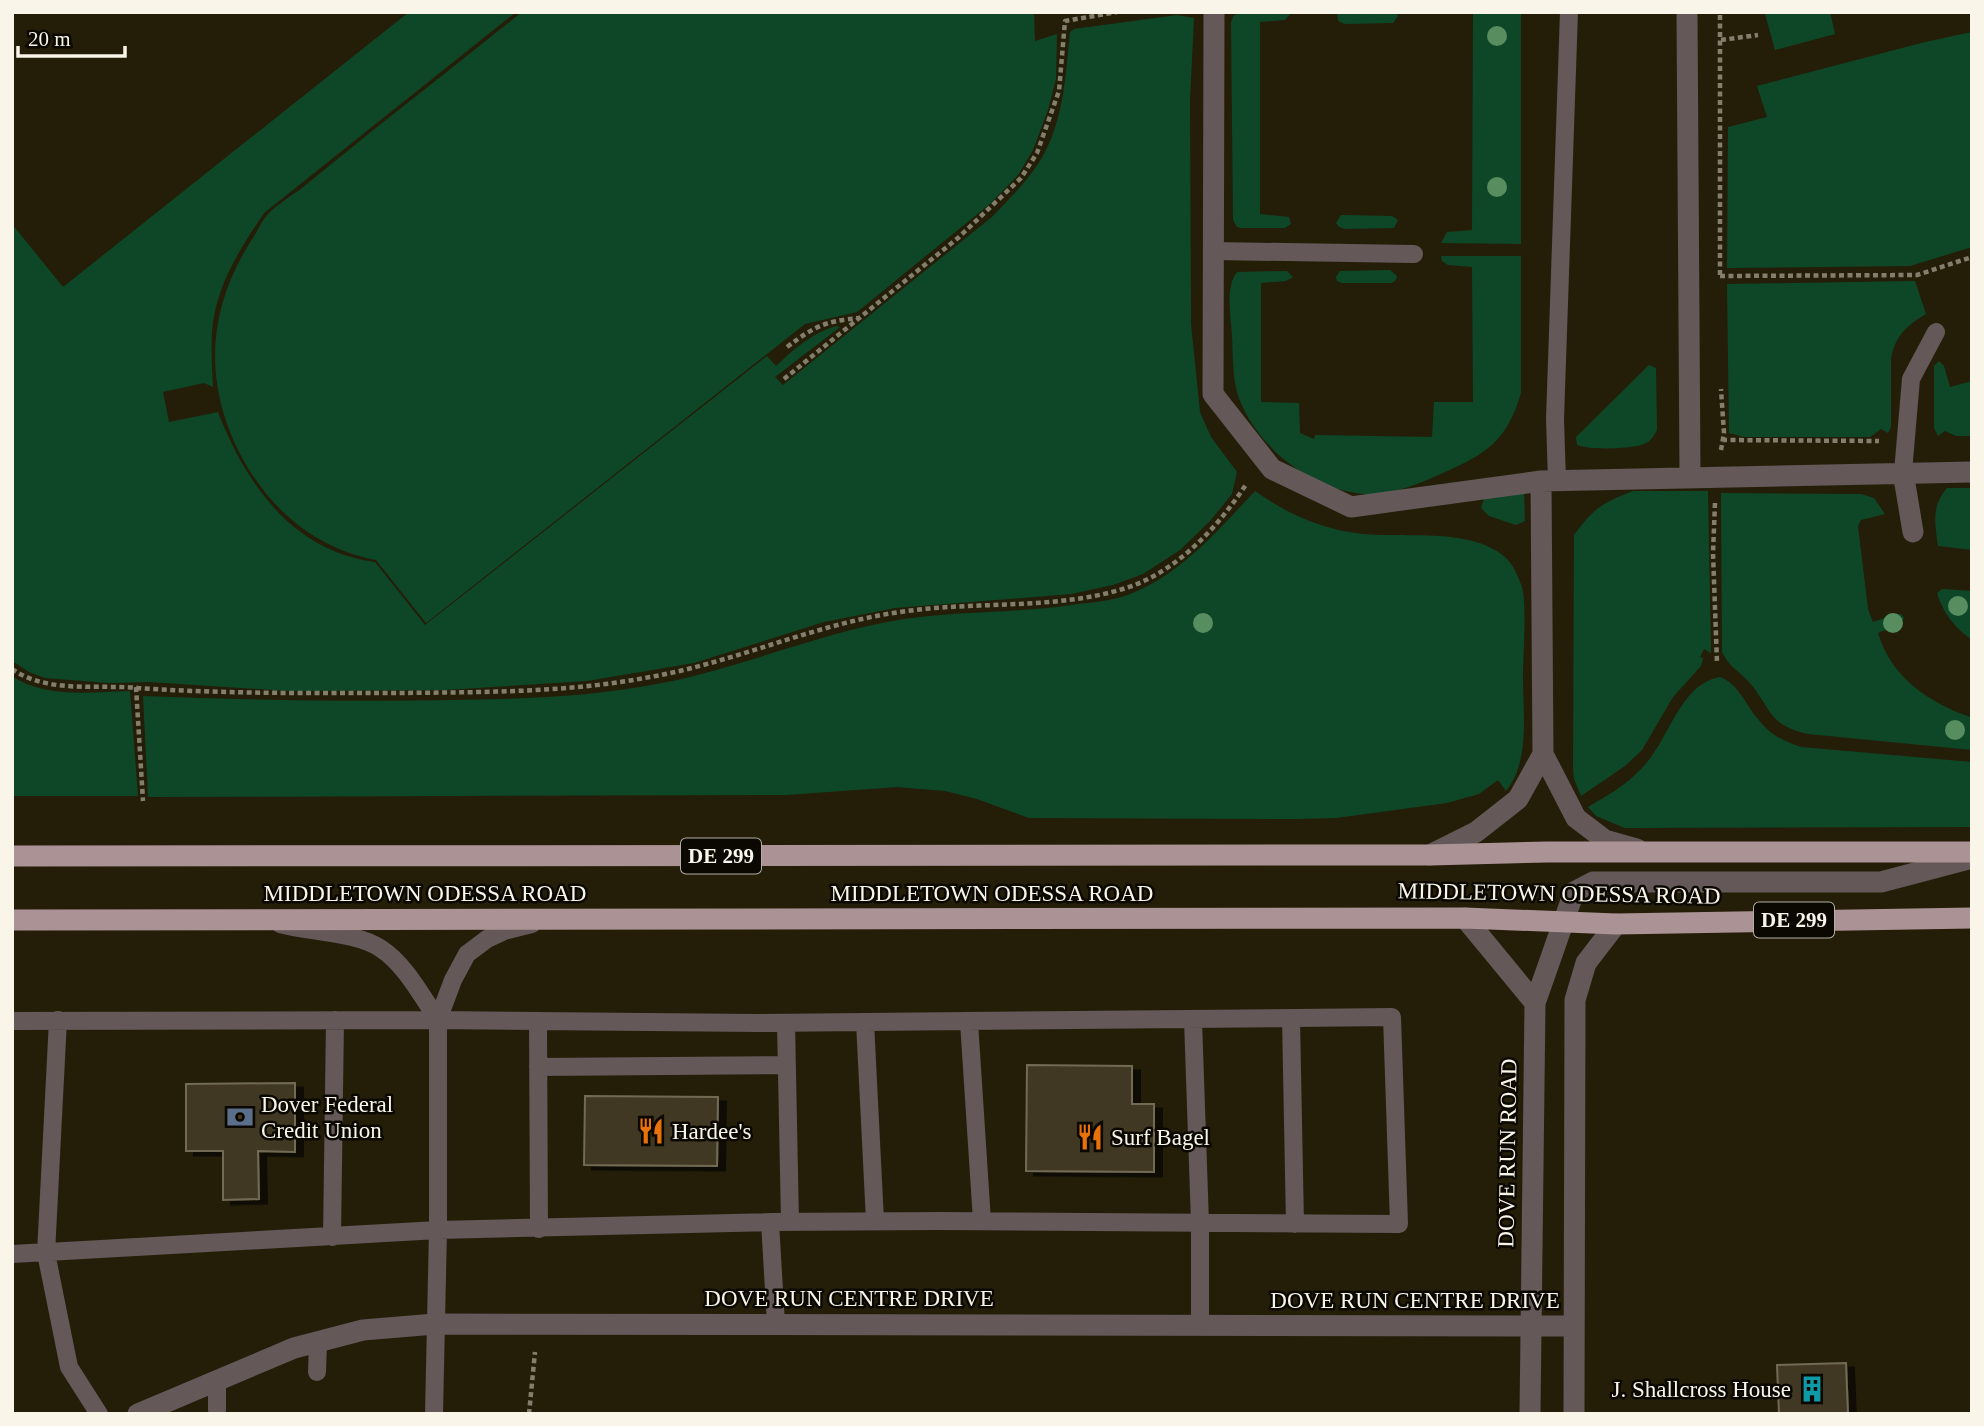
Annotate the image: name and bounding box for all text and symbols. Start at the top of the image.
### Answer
scale bar [18,14,124,58]
text: 20 m [28,27,71,51]
road number: DE 299 [681,838,761,874]
street label: MIDDLETOWN ODESSA ROAD [1397,878,1721,909]
street label: MIDDLETOWN ODESSA ROAD [264,881,586,906]
street label: MIDDLETOWN ODESSA ROAD [831,881,1153,906]
road number: DE 299 [1754,902,1834,937]
street label: DOVE RUN ROAD [1493,1058,1522,1248]
place label: Dover Federal Credit Union [261,1092,393,1143]
bank icon: Dover Federal Credit Union [225,1102,255,1132]
restaurant icon: Hardee's [636,1116,666,1146]
place label: Hardee's [672,1119,752,1144]
restaurant icon: Surf Bagel [1075,1122,1105,1152]
place label: Surf Bagel [1111,1125,1210,1150]
street label: DOVE RUN CENTRE DRIVE [704,1286,994,1311]
street label: DOVE RUN CENTRE DRIVE [1270,1288,1560,1313]
building icon: J. Shallcross House [1797,1374,1827,1404]
place label: J. Shallcross House [1611,1377,1791,1402]

